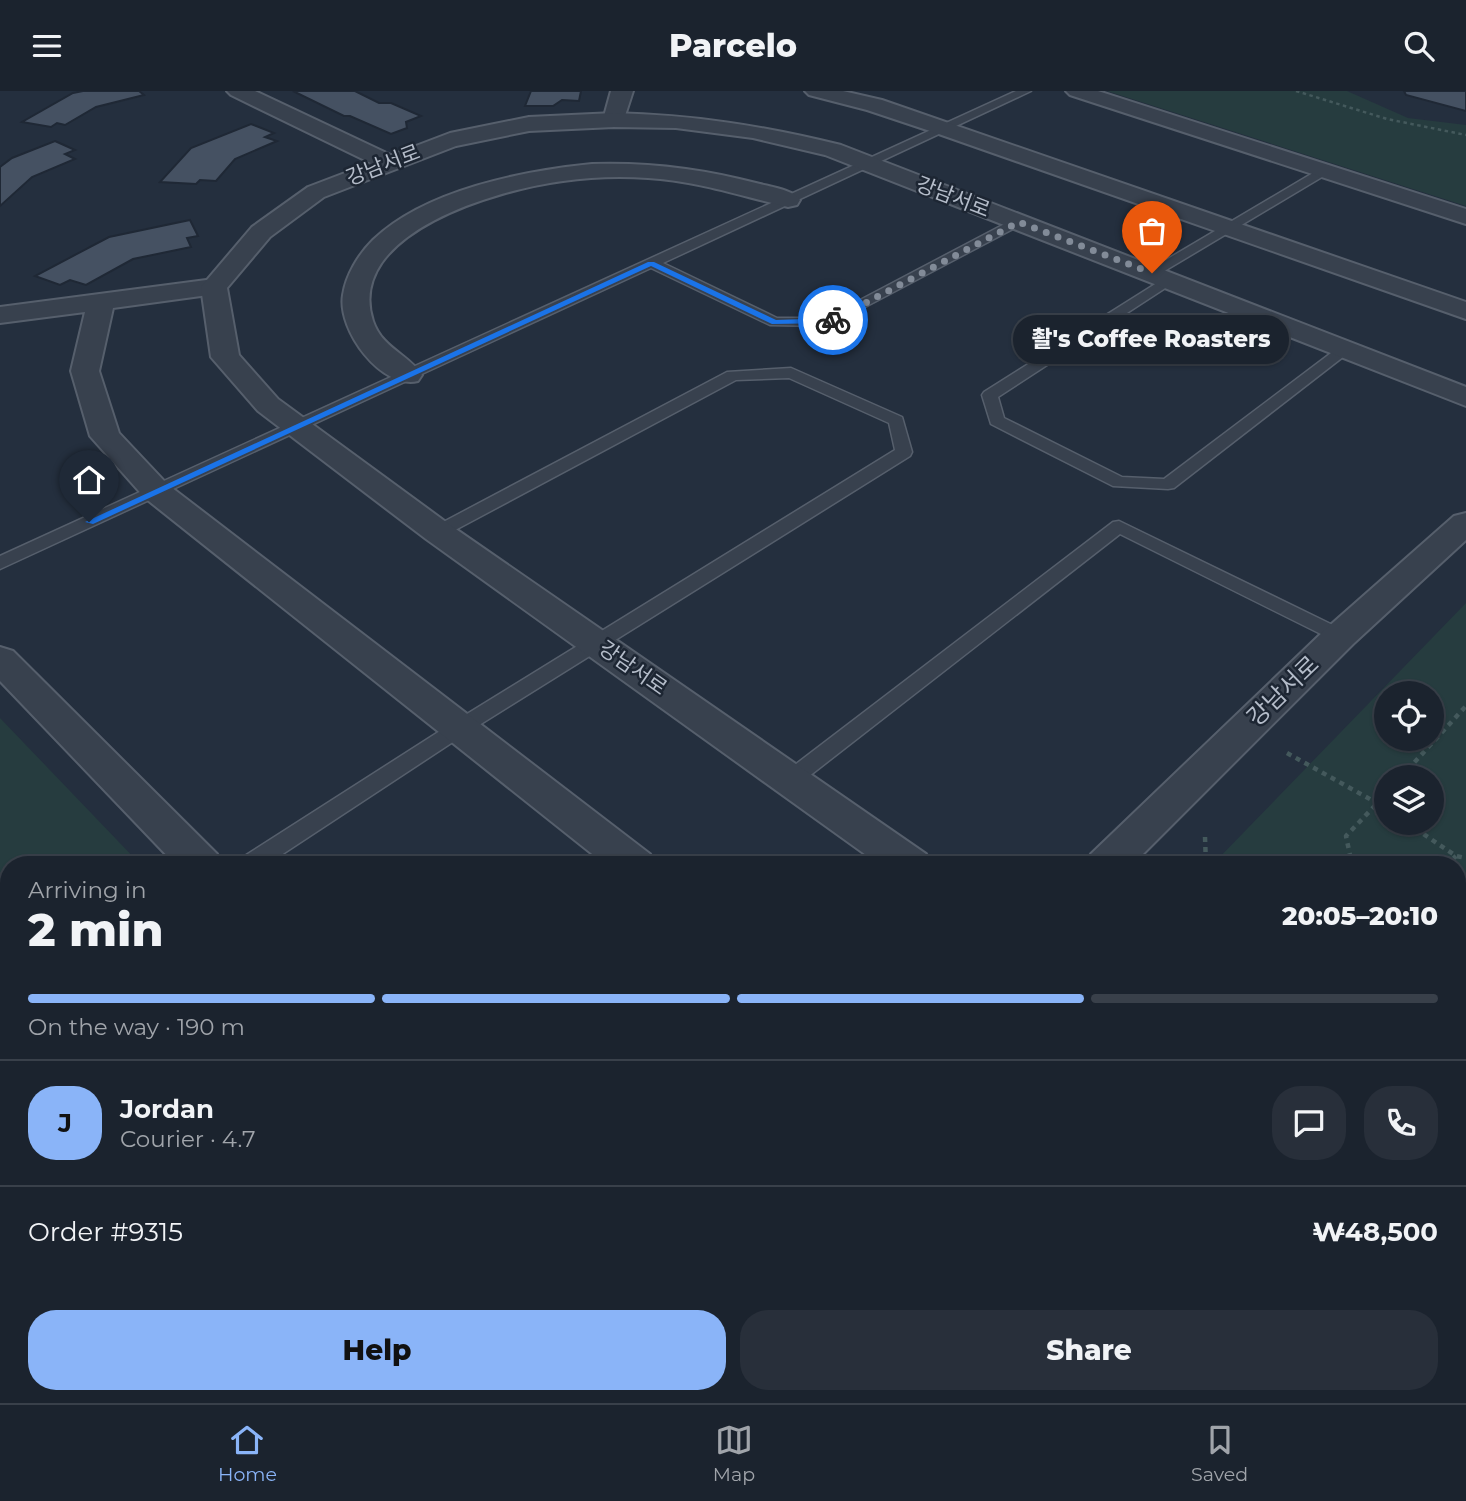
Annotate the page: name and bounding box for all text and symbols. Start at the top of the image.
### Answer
text: Parcelo [669,26,797,65]
icon: menu [28,27,66,65]
icon: search [1400,27,1438,65]
street label: 강남서로 [342,139,423,190]
street label: 강남서로 [913,171,994,222]
pin [1122,201,1182,273]
icon: bag [1133,212,1171,250]
courier [798,285,868,355]
icon: bike [814,301,852,339]
callout: 촬's Coffee Roasters [1014,315,1290,364]
text: 촬's Coffee Roasters [1031,325,1271,353]
pin [59,450,119,522]
icon: home [70,461,108,499]
street label: 강남서로 [594,635,672,700]
street label: 강남서로 [1241,650,1324,732]
map controls [1374,681,1444,835]
button: locate [1374,681,1444,751]
button: layers [1374,765,1444,835]
text: Arriving in [28,876,147,904]
text: 20:05–20:10 [1282,900,1438,932]
text: 2 min [28,901,163,958]
text: On the way · 190 m [28,1013,245,1041]
button: chat [1272,1086,1346,1160]
button: phone [1364,1086,1438,1160]
text: Jordan [120,1093,214,1125]
text: J [58,1107,72,1139]
text: Courier · 4.7 [120,1125,256,1153]
text: Order #9315 [28,1216,183,1248]
text: ₩48,500 [1312,1216,1438,1248]
button: Help [28,1310,726,1390]
button: Share [740,1310,1438,1390]
tab: Home [218,1421,277,1486]
tab: Map [713,1421,755,1486]
tab: Saved [1191,1421,1248,1486]

